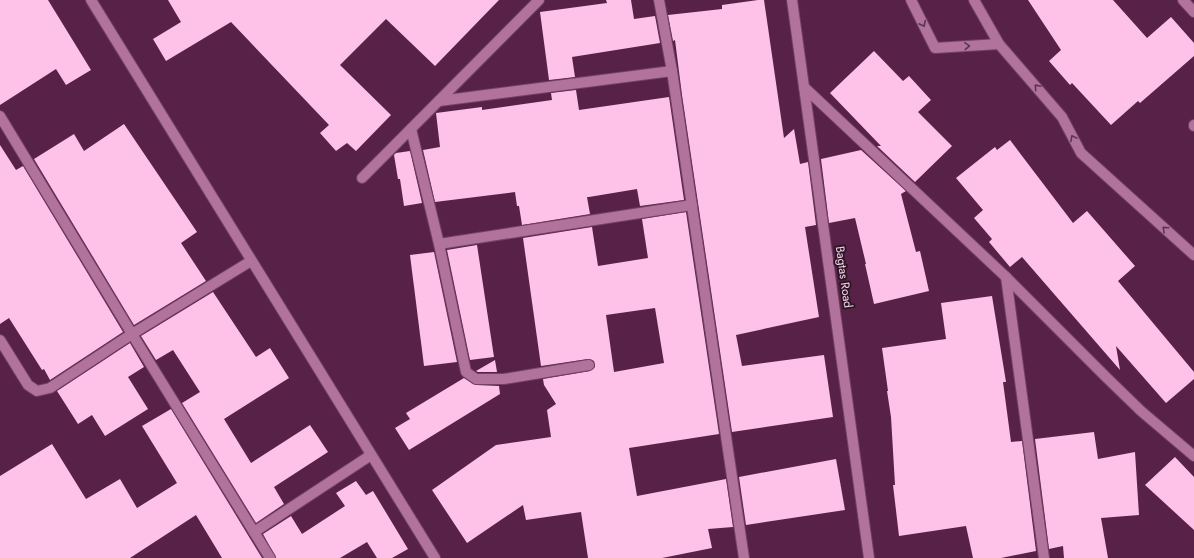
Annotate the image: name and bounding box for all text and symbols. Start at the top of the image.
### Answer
one-way arrow [918,20,926,27]
one-way arrow [964,41,970,50]
one-way arrow [1034,85,1041,92]
one-way arrow [1071,135,1078,143]
one-way arrow [1162,227,1170,234]
street label: Bagtas Road [831,245,857,309]

